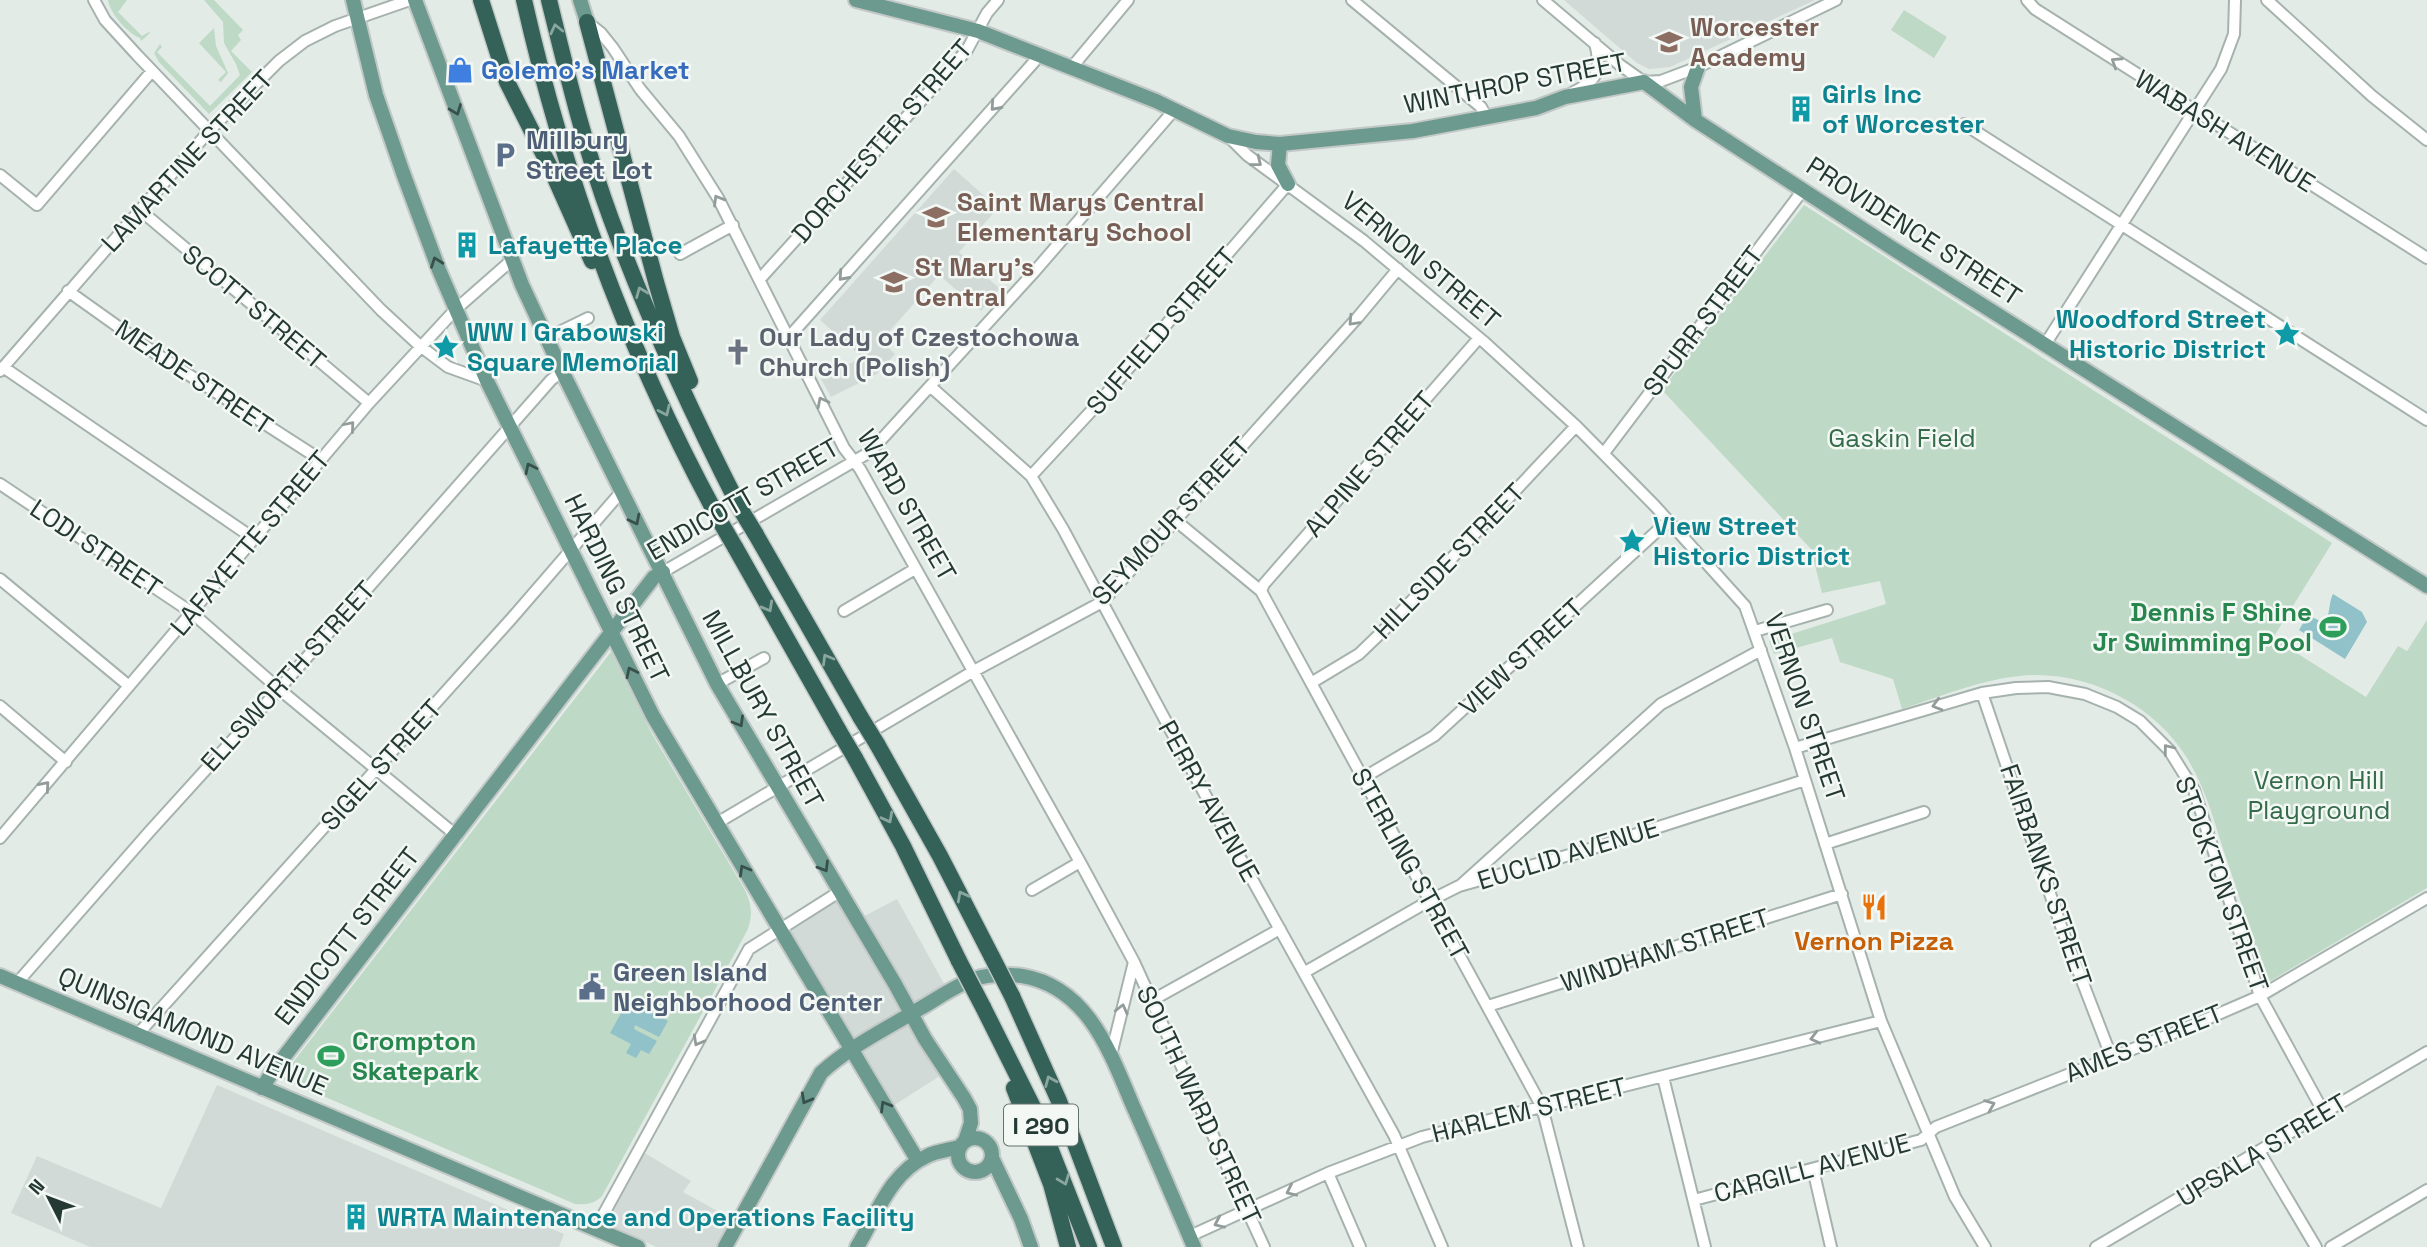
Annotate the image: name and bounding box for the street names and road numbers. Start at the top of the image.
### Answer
street label: DORCHESTER STREET [784,32,980,250]
street label: WINTHROP STREET [1401,45,1629,121]
street label: WABASH AVENUE [2129,62,2321,200]
street label: LAMARTINE STREET [94,63,280,259]
street label: PROVIDENCE STREET [1800,149,2028,313]
street label: VERNON STREET [1335,184,1507,336]
street label: SCOTT STREET [175,237,333,377]
street label: SPURR STREET [1635,239,1771,403]
street label: SUFFIELD STREET [1079,240,1243,422]
street label: MEADE STREET [108,312,280,442]
street label: ALPINE STREET [1296,384,1442,544]
street label: WARD STREET [850,423,964,587]
street label: ENDICOTT STREET [641,430,845,568]
street label: SEYMOUR STREET [1084,430,1258,612]
street label: LAFAYETTE STREET [163,443,337,643]
street label: HILLSIDE STREET [1366,476,1532,646]
street label: HARDING STREET [557,488,677,688]
street label: LODI STREET [23,491,169,605]
street label: ELLSWORTH STREET [193,573,383,779]
street label: VIEW STREET [1452,591,1590,723]
street label: MILLBURY STREET [694,604,832,814]
street label: VERNON STREET [1757,608,1853,806]
street label: SIGEL STREET [313,692,449,838]
street label: PERRY AVENUE [1151,714,1267,888]
street label: FAIRBANKS STREET [1992,760,2100,990]
street label: STERLING STREET [1343,762,1477,966]
street label: STOCKTON STREET [2167,772,2277,996]
street label: EUCLID AVENUE [1473,810,1663,898]
street label: ENDICOTT STREET [267,840,427,1032]
street label: WINDHAM STREET [1556,900,1774,1000]
street label: QUINSIGAMOND AVENUE [53,959,333,1103]
street label: SOUTH WARD STREET [1129,980,1269,1230]
street label: AMES STREET [2060,996,2228,1090]
street label: HARLEM STREET [1428,1069,1630,1151]
street label: UPSALA STREET [2170,1086,2354,1214]
road number: I 290 [1004,1105,1078,1146]
street label: CARGILL AVENUE [1710,1125,1914,1211]

